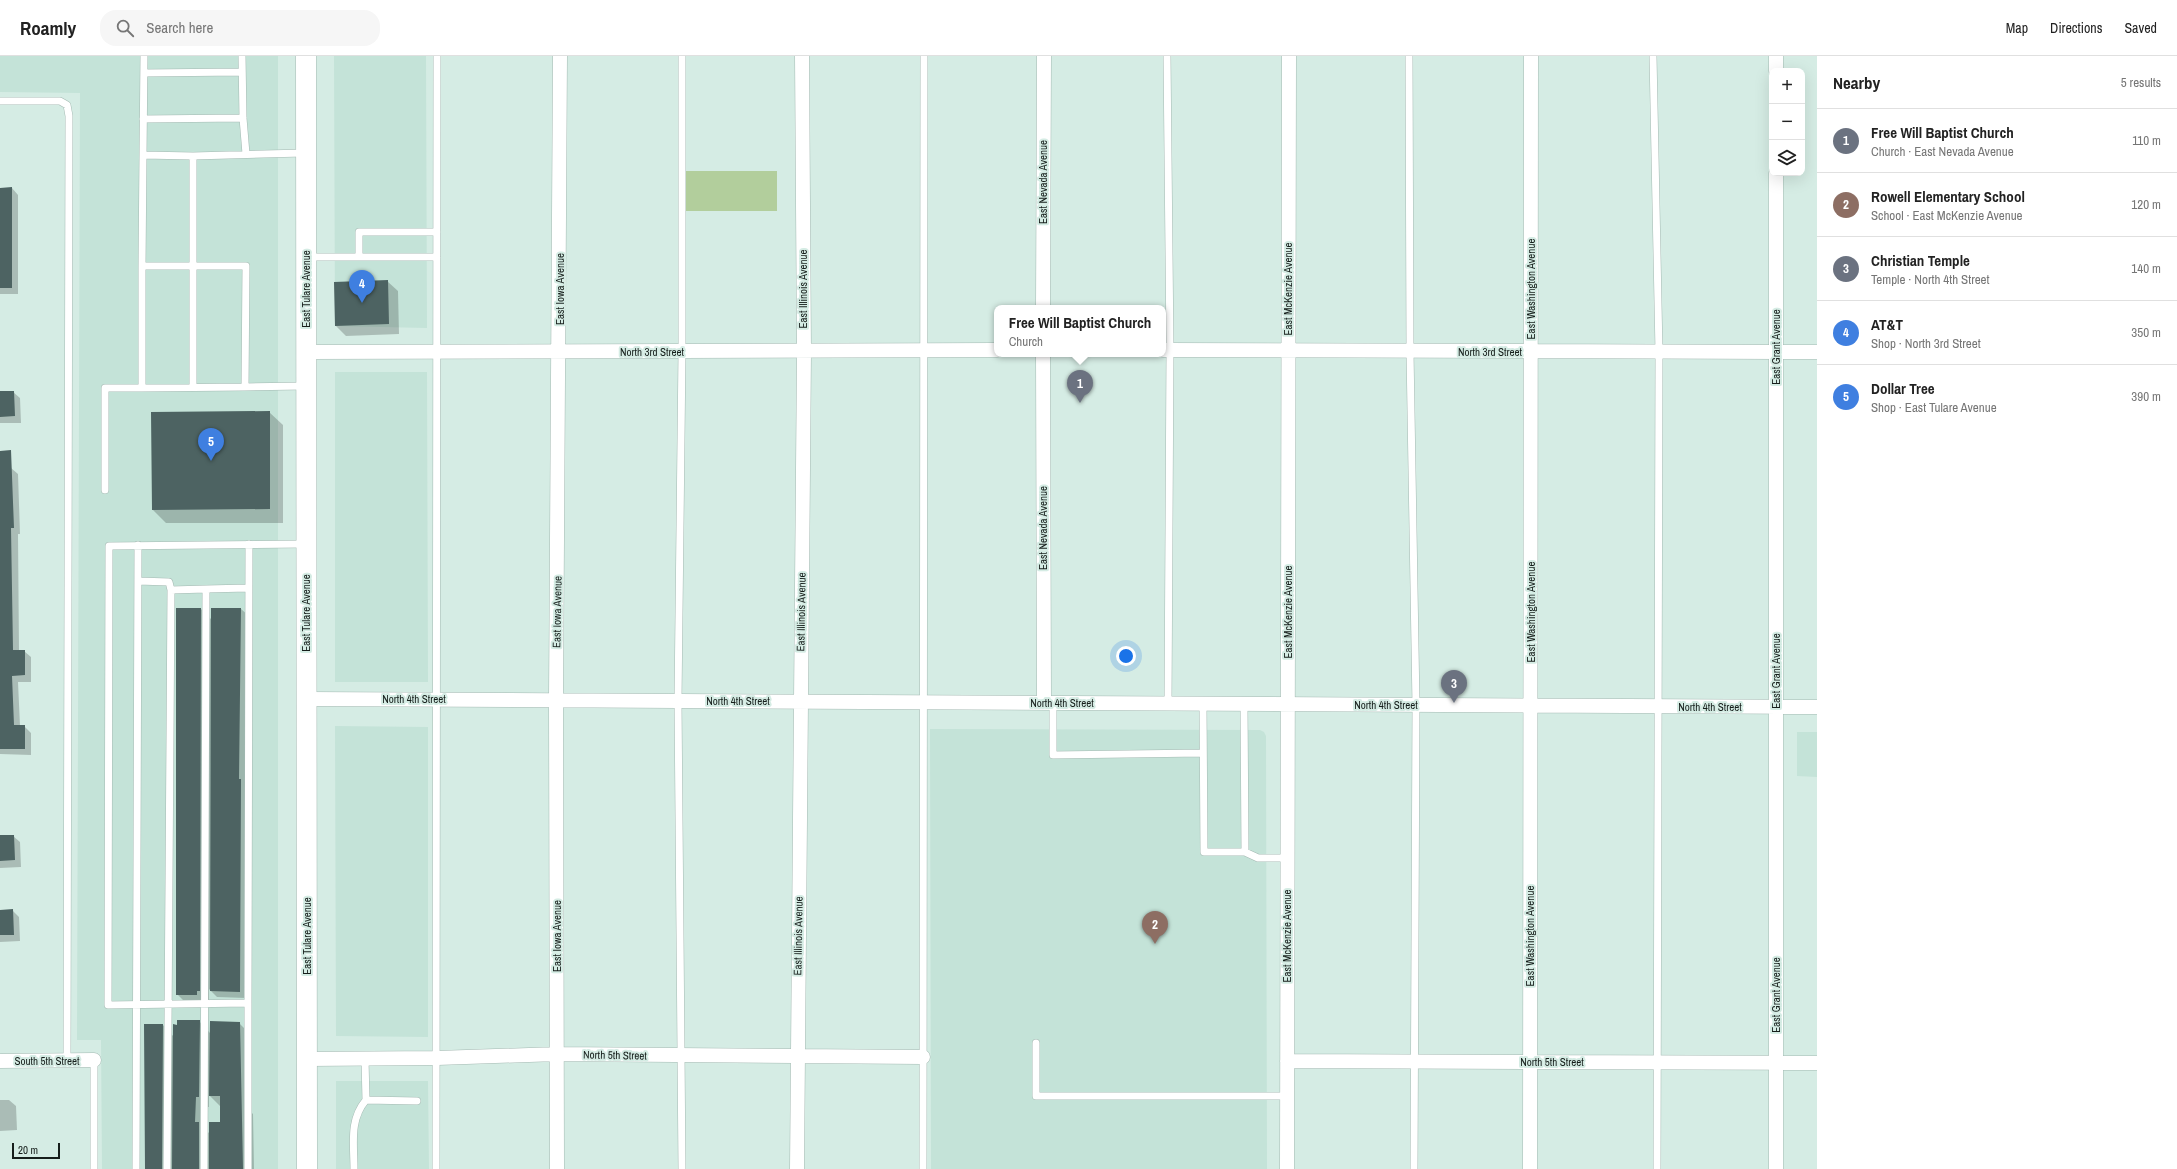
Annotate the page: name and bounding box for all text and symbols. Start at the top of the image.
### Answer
search box [100,10,380,46]
text: Roamly [20,15,76,41]
icon: search [114,17,136,39]
text: Search here [146,17,213,38]
text: Map [2006,19,2028,37]
text: Directions [2050,19,2102,37]
text: Saved [2124,19,2157,37]
map controls [1769,68,1805,176]
button: + [1769,68,1805,104]
text: Nearby [1833,71,1880,94]
text: 5 results [2121,74,2161,91]
button: − [1769,104,1805,140]
text: Free Will Baptist Church [1871,122,2014,143]
text: 1 [1843,132,1849,149]
text: 110 m [2132,132,2161,149]
street label: East Nevada Avenue [1036,140,1050,224]
button: layers [1769,140,1805,176]
text: Church · East Nevada Avenue [1871,143,2014,160]
text: Rowell Elementary School [1871,186,2025,207]
text: 2 [1843,196,1849,213]
text: 120 m [2131,196,2161,213]
text: School · East McKenzie Avenue [1871,207,2023,224]
street label: East Washington Avenue [1524,239,1538,339]
street label: East McKenzie Avenue [1281,242,1295,336]
street label: East Illinois Avenue [796,249,810,329]
street label: East Tulare Avenue [299,250,313,328]
text: Christian Temple [1871,250,1970,271]
street label: East Iowa Avenue [553,253,567,325]
text: 3 [1843,260,1849,277]
text: 140 m [2131,260,2161,277]
pin: 4 [349,270,375,303]
text: Temple · North 4th Street [1871,271,1990,288]
popup [994,305,1166,357]
street label: East Grant Avenue [1769,309,1783,385]
text: Free Will Baptist Church [1009,312,1151,333]
text: AT&T [1871,314,1903,335]
text: 4 [1843,324,1849,341]
text: 350 m [2131,324,2161,341]
text: Church [1009,333,1043,350]
text: Shop · North 3rd Street [1871,335,1981,352]
street label: North 3rd Street [620,345,685,359]
street label: North 3rd Street [1458,345,1523,359]
pin: 1 [1067,370,1093,403]
text: Dollar Tree [1871,378,1935,399]
text: 5 [1843,388,1849,405]
text: 390 m [2131,388,2161,405]
text: Shop · East Tulare Avenue [1871,399,1997,416]
pin: 5 [198,428,224,461]
street label: East Nevada Avenue [1036,486,1050,570]
street label: East Washington Avenue [1524,562,1538,662]
street label: East McKenzie Avenue [1281,565,1295,659]
street label: East Illinois Avenue [793,572,809,652]
street label: East Tulare Avenue [299,574,313,652]
street label: East Iowa Avenue [549,576,565,648]
street label: East Grant Avenue [1769,633,1783,709]
your location [1116,646,1136,666]
pin: 3 [1441,670,1467,703]
street label: North 4th Street [382,692,446,706]
street label: North 4th Street [706,694,770,708]
street label: North 4th Street [1030,696,1094,710]
street label: North 4th Street [1354,698,1418,712]
street label: North 4th Street [1678,700,1742,714]
street label: East Washington Avenue [1523,886,1537,986]
street label: East McKenzie Avenue [1280,889,1294,983]
street label: East Illinois Avenue [790,896,806,976]
street label: East Tulare Avenue [300,897,314,975]
street label: East Iowa Avenue [550,900,564,972]
pin: 2 [1142,911,1168,944]
street label: East Grant Avenue [1769,957,1783,1033]
street label: North 5th Street [583,1047,647,1063]
street label: South 5th Street [14,1054,80,1068]
street label: North 5th Street [1520,1055,1584,1069]
scale bar [12,1141,60,1160]
text: 20 m [18,1143,38,1157]

